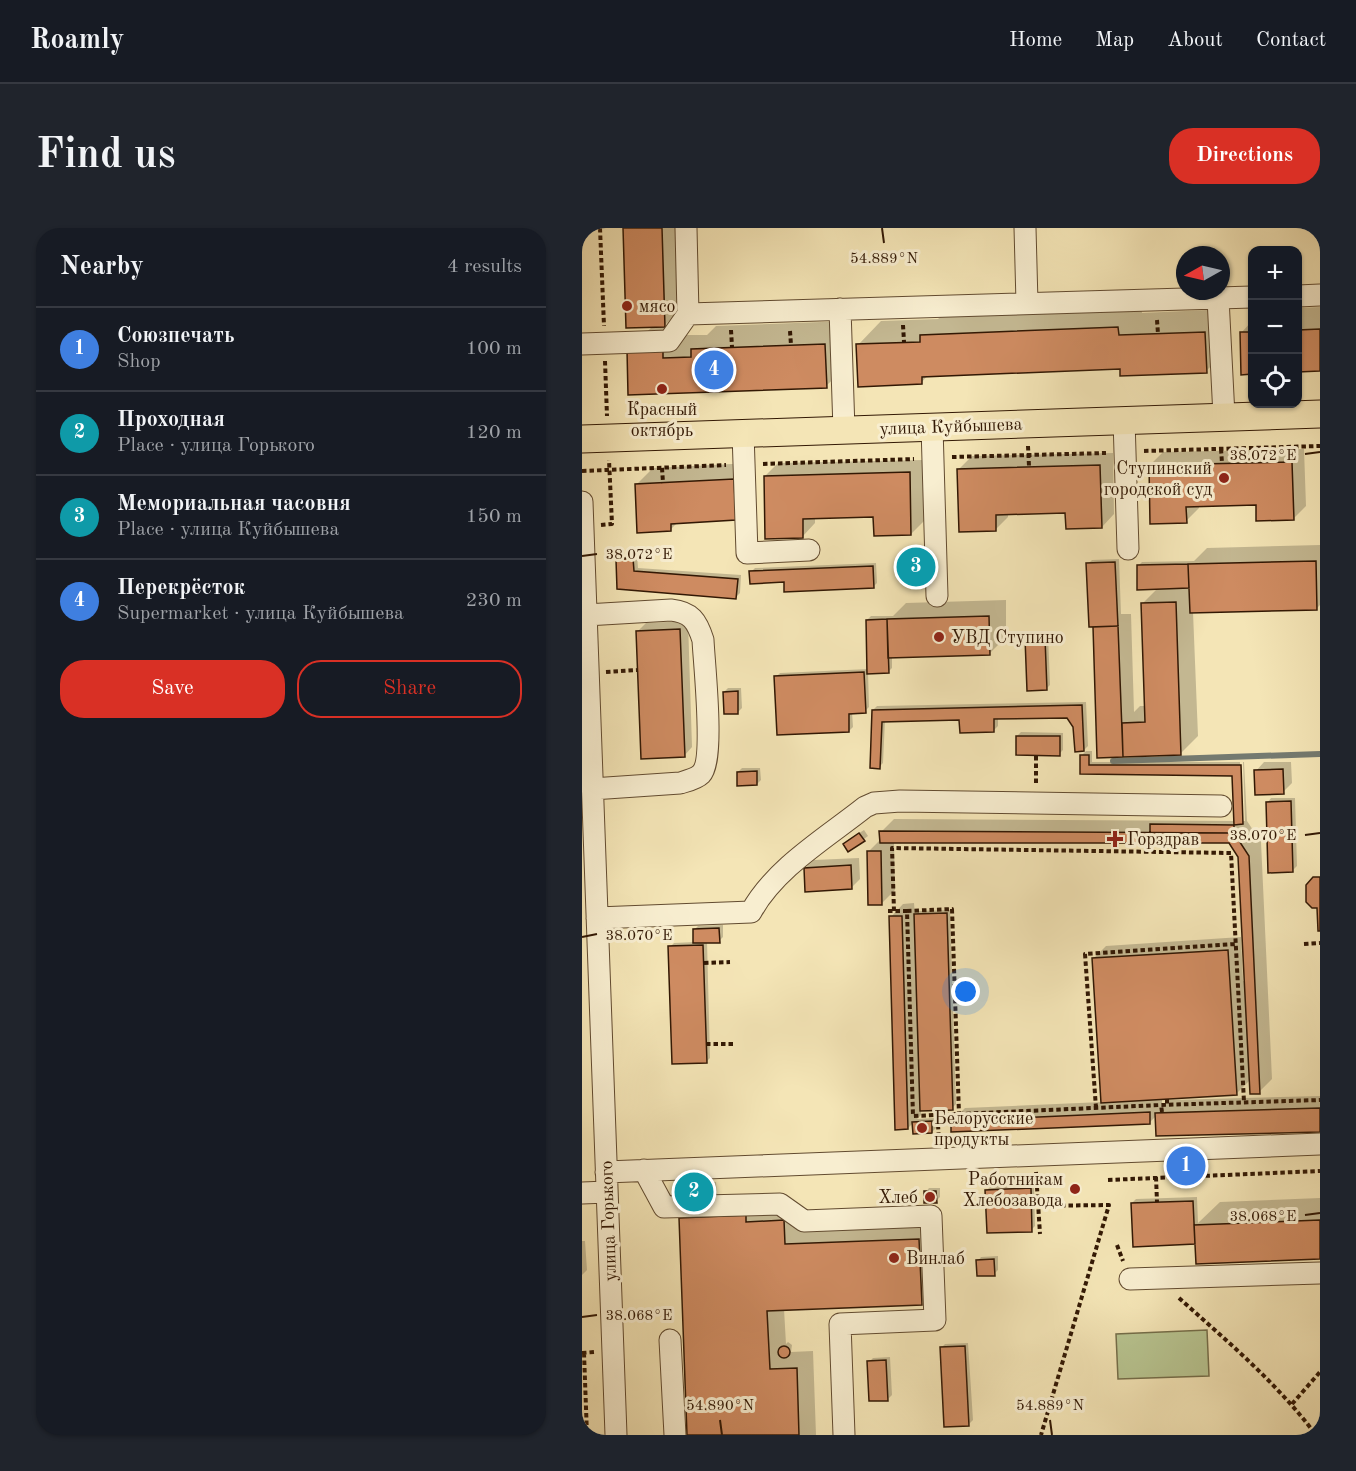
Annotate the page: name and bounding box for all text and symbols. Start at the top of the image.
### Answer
text: Roamly [30,27,124,55]
text: Home [1009,30,1062,51]
text: Map [1095,30,1134,51]
text: About [1167,30,1223,51]
text: Contact [1256,30,1326,51]
button: Directions [1169,128,1320,184]
text: Find us [36,135,175,177]
north arrow [1176,246,1230,300]
map controls [1248,246,1302,408]
button: + [1248,246,1302,300]
text: 54.889°N [850,252,918,267]
text: Nearby [60,254,144,280]
text: 4 results [447,257,522,277]
place label: мясо [639,298,676,316]
marker: мясо [620,299,634,313]
button: − [1248,300,1302,354]
text: Союзпечать [117,325,235,347]
text: 1 [74,339,85,359]
text: 100 m [466,339,522,359]
pin: 4 [694,348,734,392]
text: Shop [117,352,161,372]
button: locate [1248,354,1302,408]
marker: Красный октябрь [655,382,669,396]
place label: Красный октябрь [627,401,697,440]
text: Проходная [117,409,225,431]
street label: улица Куйбышева [879,416,1023,438]
text: 2 [74,423,85,443]
text: 120 m [466,423,522,443]
text: Place · улица Горького [117,436,315,456]
text: 38.072°E [1230,449,1296,464]
place label: Ступинский городской суд [1104,460,1212,499]
marker: Ступинский городской суд [1217,471,1231,485]
text: Мемориальная часовня [117,493,351,515]
text: 3 [74,507,85,527]
text: 150 m [466,507,522,527]
text: Place · улица Куйбышева [117,520,339,540]
pin: 3 [896,544,936,590]
text: 38.072°E [606,548,672,563]
text: Перекрёсток [117,577,245,599]
text: 4 [74,591,85,611]
text: 230 m [466,591,522,611]
text: Supermarket · улица Куйбышева [117,604,404,624]
place label: УВД Ступино [951,629,1064,647]
marker: УВД Ступино [932,630,946,644]
button: Save [60,660,285,718]
button: Share [297,660,522,718]
text: 38.070°E [1230,829,1296,844]
place label: Горздрав [1127,831,1199,849]
marker: Горздрав [1108,832,1122,846]
text: 38.070°E [606,929,672,944]
your location [951,977,980,1006]
place label: Белорусские продукты [934,1110,1033,1149]
marker: Белорусские продукты [915,1121,929,1135]
pin: 1 [1166,1144,1206,1188]
street label: улица Горького [598,1160,620,1282]
pin: 2 [674,1170,714,1214]
place label: Работникам Хлебозавода [963,1171,1063,1210]
marker: Работникам Хлебозавода [1068,1182,1082,1196]
place label: Хлеб [878,1189,918,1207]
marker: Хлеб [923,1190,937,1204]
text: 38.068°E [1230,1210,1296,1225]
place label: Винлаб [906,1250,965,1268]
marker: Винлаб [887,1251,901,1265]
text: 38.068°E [606,1309,672,1324]
text: 54.890°N [686,1399,754,1414]
text: 54.889°N [1016,1399,1084,1414]

